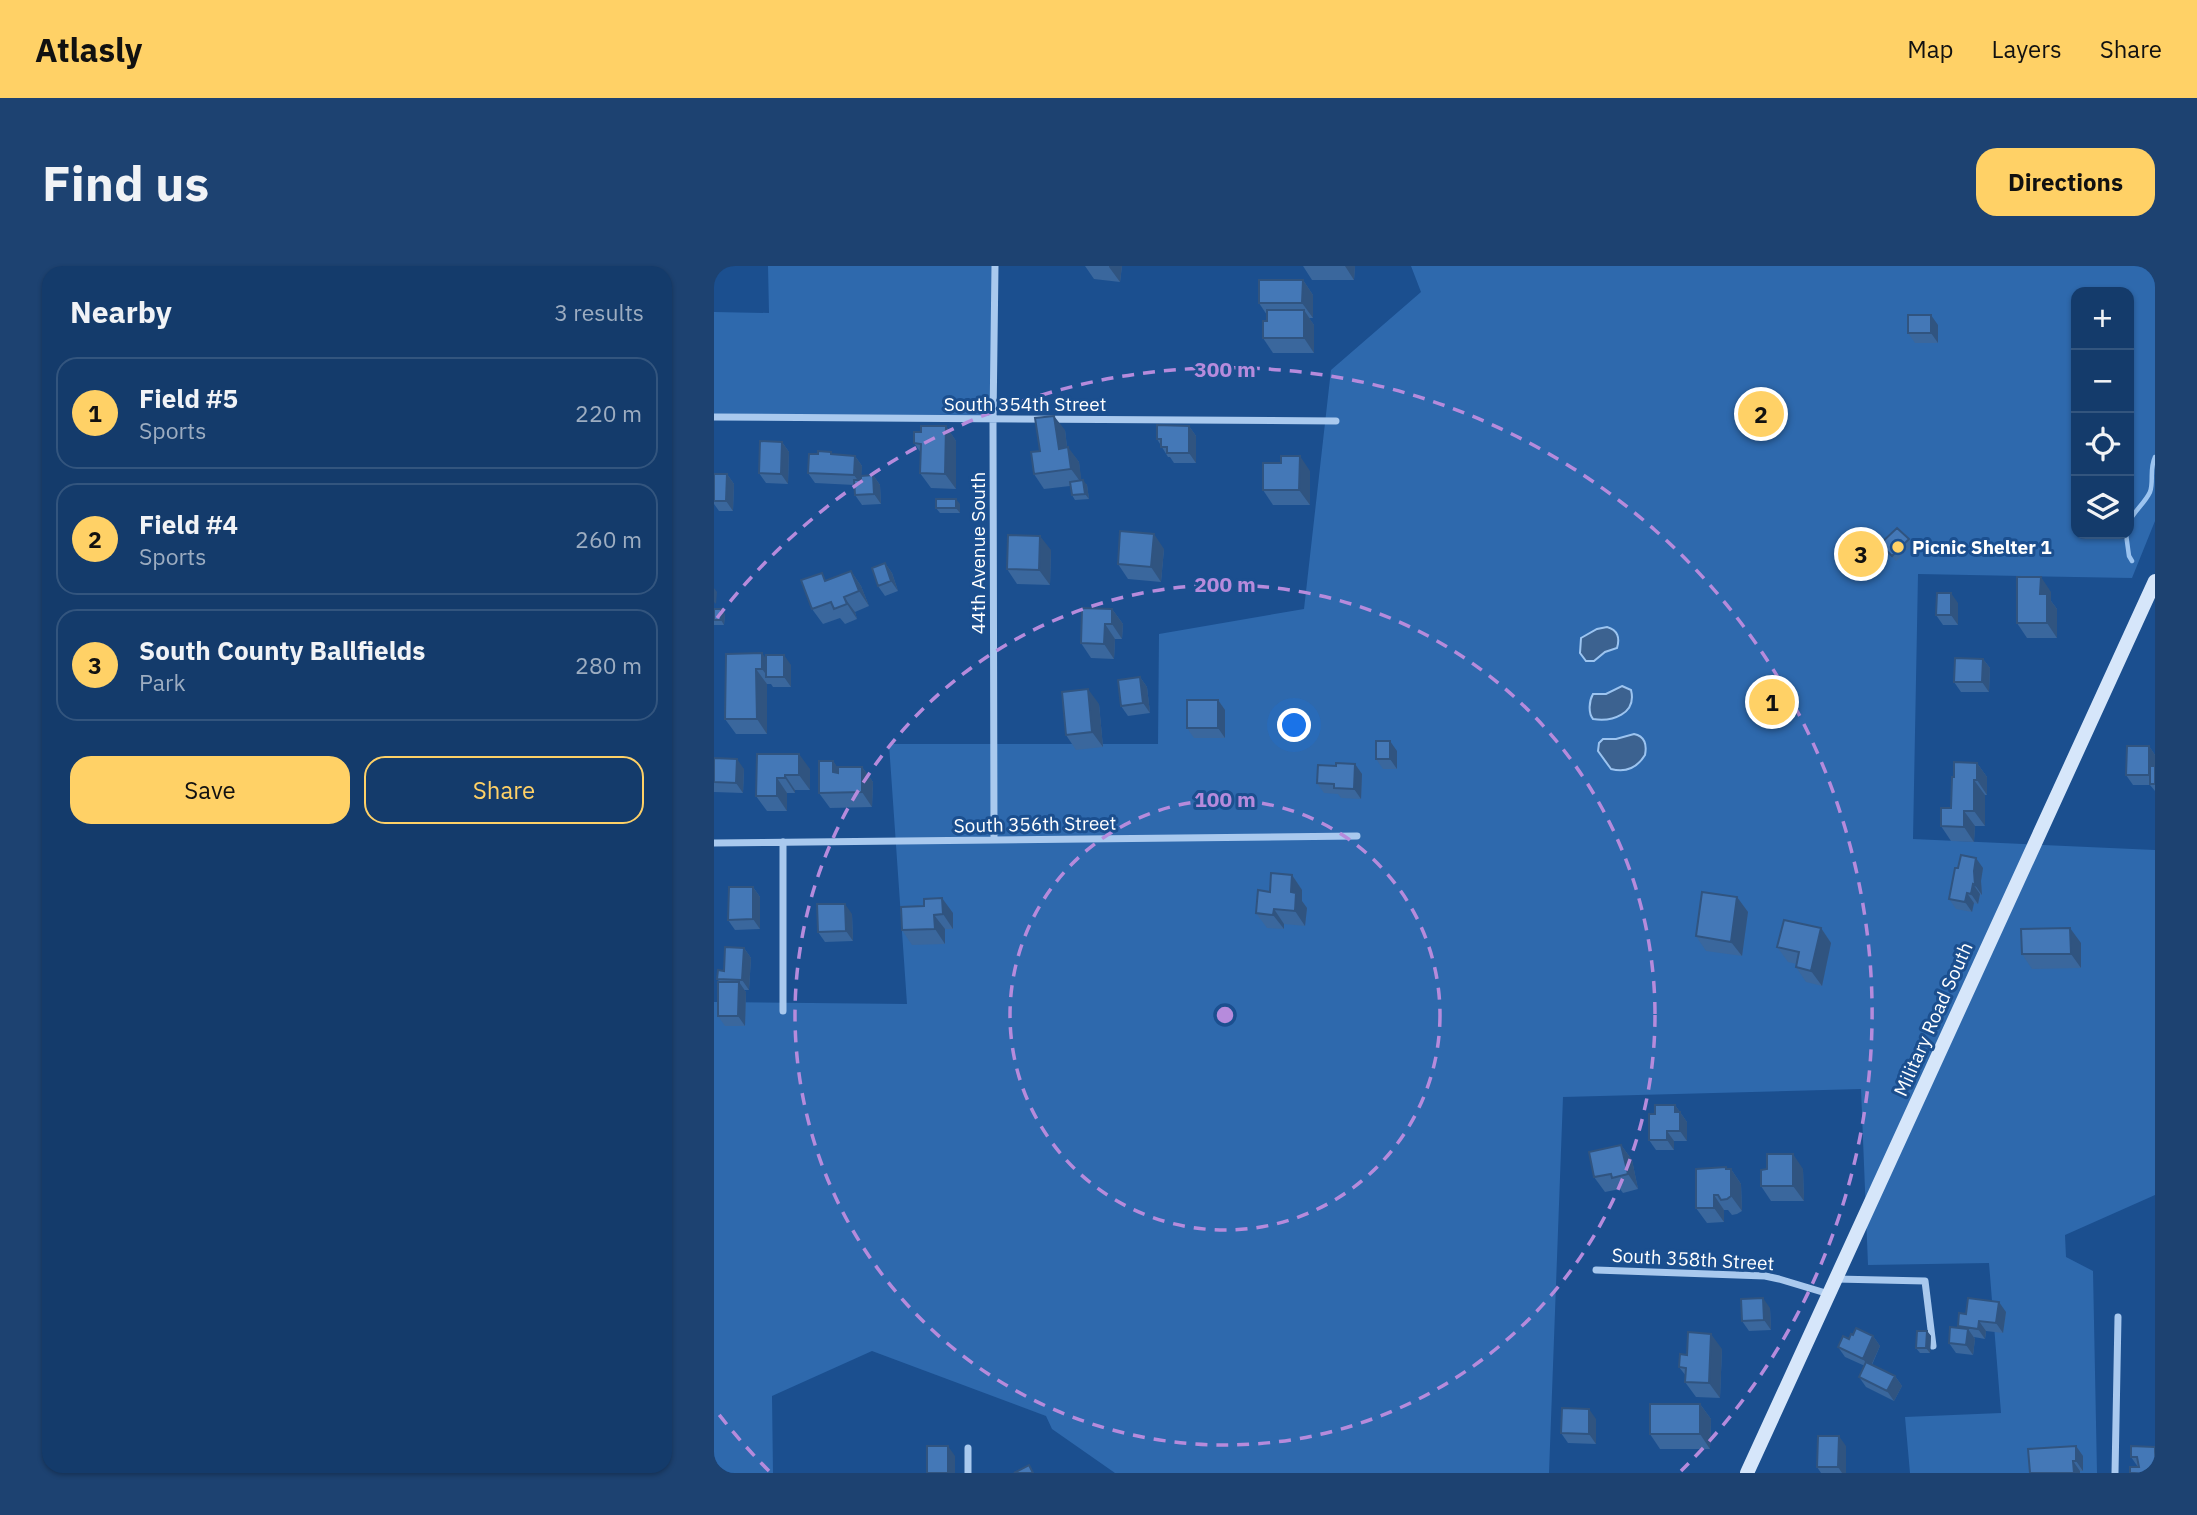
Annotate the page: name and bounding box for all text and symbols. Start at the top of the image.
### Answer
text: Atlasly [35,28,142,71]
text: Map [1907,33,1954,65]
text: Layers [1992,33,2062,65]
text: Share [2100,33,2162,65]
button: Directions [1976,148,2155,216]
text: Find us [42,151,209,214]
map controls [2071,287,2134,539]
button: + [2071,287,2134,350]
text: Nearby [70,292,172,331]
text: 3 results [554,297,644,327]
button: − [2071,350,2134,413]
text: 300 m [1194,355,1256,383]
text: Field #5 [139,381,238,415]
pin: 2 [1738,388,1784,440]
street label: South 354th Street [944,392,1106,416]
text: 1 [88,398,102,428]
text: 220 m [575,398,642,428]
button: locate [2071,413,2134,476]
text: Sports [139,415,206,445]
street label: 44th Avenue South [966,472,990,634]
button: layers [2071,476,2134,539]
text: Field #4 [139,507,238,541]
text: 2 [88,524,102,554]
text: 260 m [575,524,642,554]
pin: 3 [1838,528,1884,580]
place label: Picnic Shelter 1 [1912,535,2052,559]
marker: Picnic Shelter 1 [1890,539,1906,555]
text: Sports [139,541,206,571]
text: 200 m [1194,570,1256,598]
text: South County Ballfields [139,633,425,667]
text: 3 [88,650,102,680]
text: 280 m [575,650,642,680]
text: Park [139,667,186,697]
pin: 1 [1749,676,1795,728]
your location [1277,708,1311,742]
button: Save [70,756,350,824]
button: Share [364,756,644,824]
text: 100 m [1194,785,1256,813]
street label: South 356th Street [953,811,1117,837]
street label: Military Road South [1888,938,1978,1100]
centre of rings [1213,1003,1237,1027]
street label: South 358th Street [1611,1243,1775,1275]

